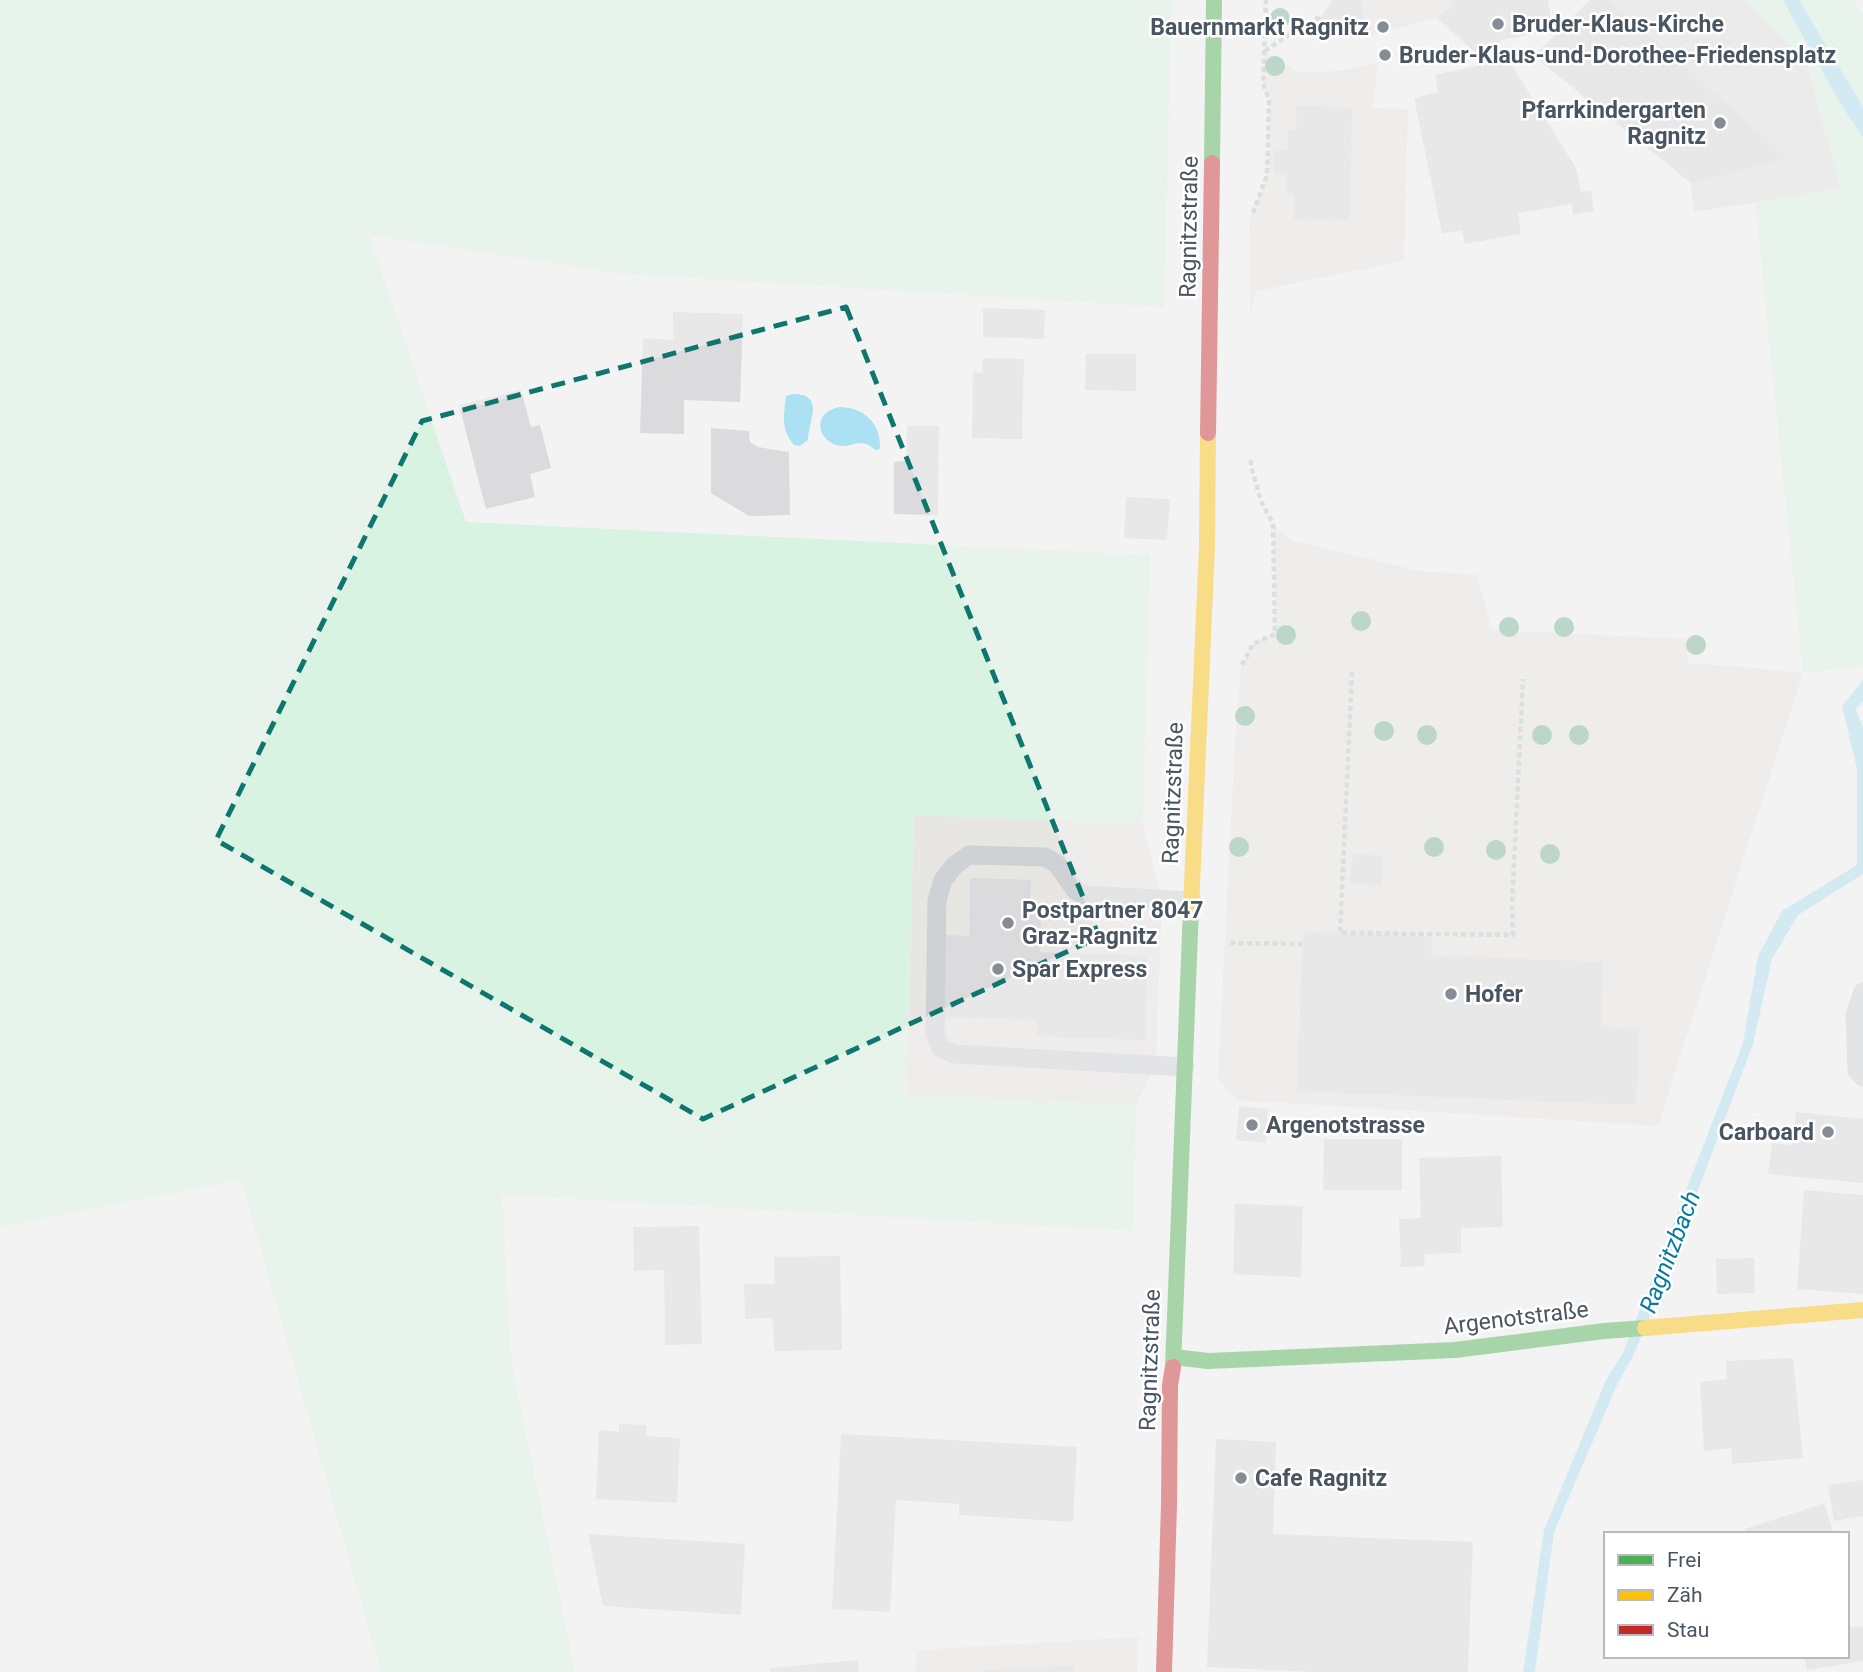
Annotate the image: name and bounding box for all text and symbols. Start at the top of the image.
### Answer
place label: Bruder-Klaus-Kirche [1512,11,1724,38]
place label: Bauernmarkt Ragnitz [1150,14,1369,41]
marker: Bruder-Klaus-Kirche [1490,16,1506,32]
marker: Bauernmarkt Ragnitz [1375,19,1391,35]
place label: Bruder-Klaus-und-Dorothee-Friedensplatz [1399,42,1836,69]
marker: Bruder-Klaus-und-Dorothee-Friedensplatz [1377,47,1393,63]
place label: Pfarrkindergarten Ragnitz [1521,97,1706,150]
marker: Pfarrkindergarten Ragnitz [1712,115,1728,131]
street label: Ragnitzstraße [1174,156,1204,298]
street label: Ragnitzstraße [1157,722,1189,864]
place label: Postpartner 8047 Graz-Ragnitz [1022,897,1204,950]
marker: Postpartner 8047 Graz-Ragnitz [1000,915,1016,931]
place label: Spar Express [1012,956,1147,983]
marker: Spar Express [990,961,1006,977]
place label: Hofer [1465,981,1524,1008]
marker: Hofer [1443,986,1459,1002]
place label: Argenotstrasse [1266,1112,1425,1139]
marker: Argenotstrasse [1244,1117,1260,1133]
place label: Carboard [1719,1119,1814,1146]
marker: Carboard [1820,1124,1836,1140]
water label: Ragnitzbach [1634,1187,1706,1317]
street label: Ragnitzstraße [1134,1289,1166,1431]
street label: Argenotstraße [1442,1296,1590,1340]
place label: Cafe Ragnitz [1255,1465,1387,1492]
marker: Cafe Ragnitz [1233,1470,1249,1486]
legend [1604,1532,1849,1658]
text: Frei [1667,1548,1702,1572]
text: Zäh [1667,1583,1703,1607]
text: Stau [1667,1618,1709,1642]

